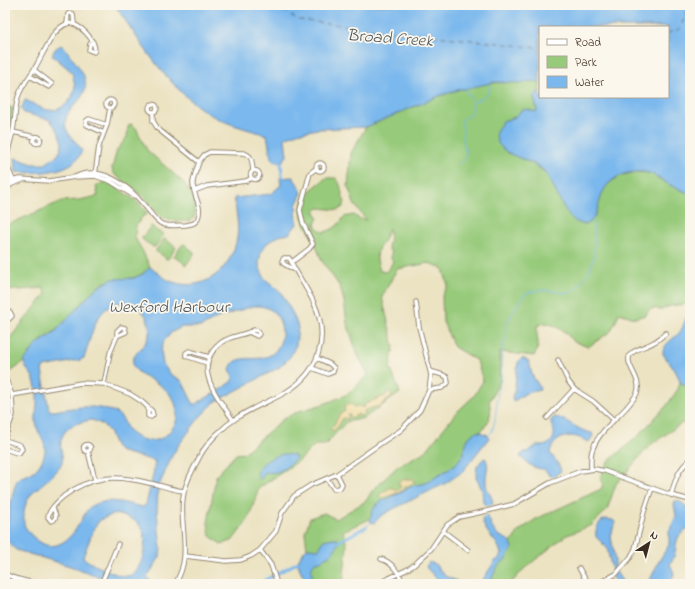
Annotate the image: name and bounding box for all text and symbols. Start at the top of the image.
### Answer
water label: Broad Creek [346,23,435,54]
legend [539,26,669,98]
text: Road [575,34,601,52]
text: Park [575,54,597,72]
text: Water [575,74,604,92]
water label: Wexford Harbour [109,295,232,320]
north arrow [629,523,669,563]
text: N [647,527,662,544]

